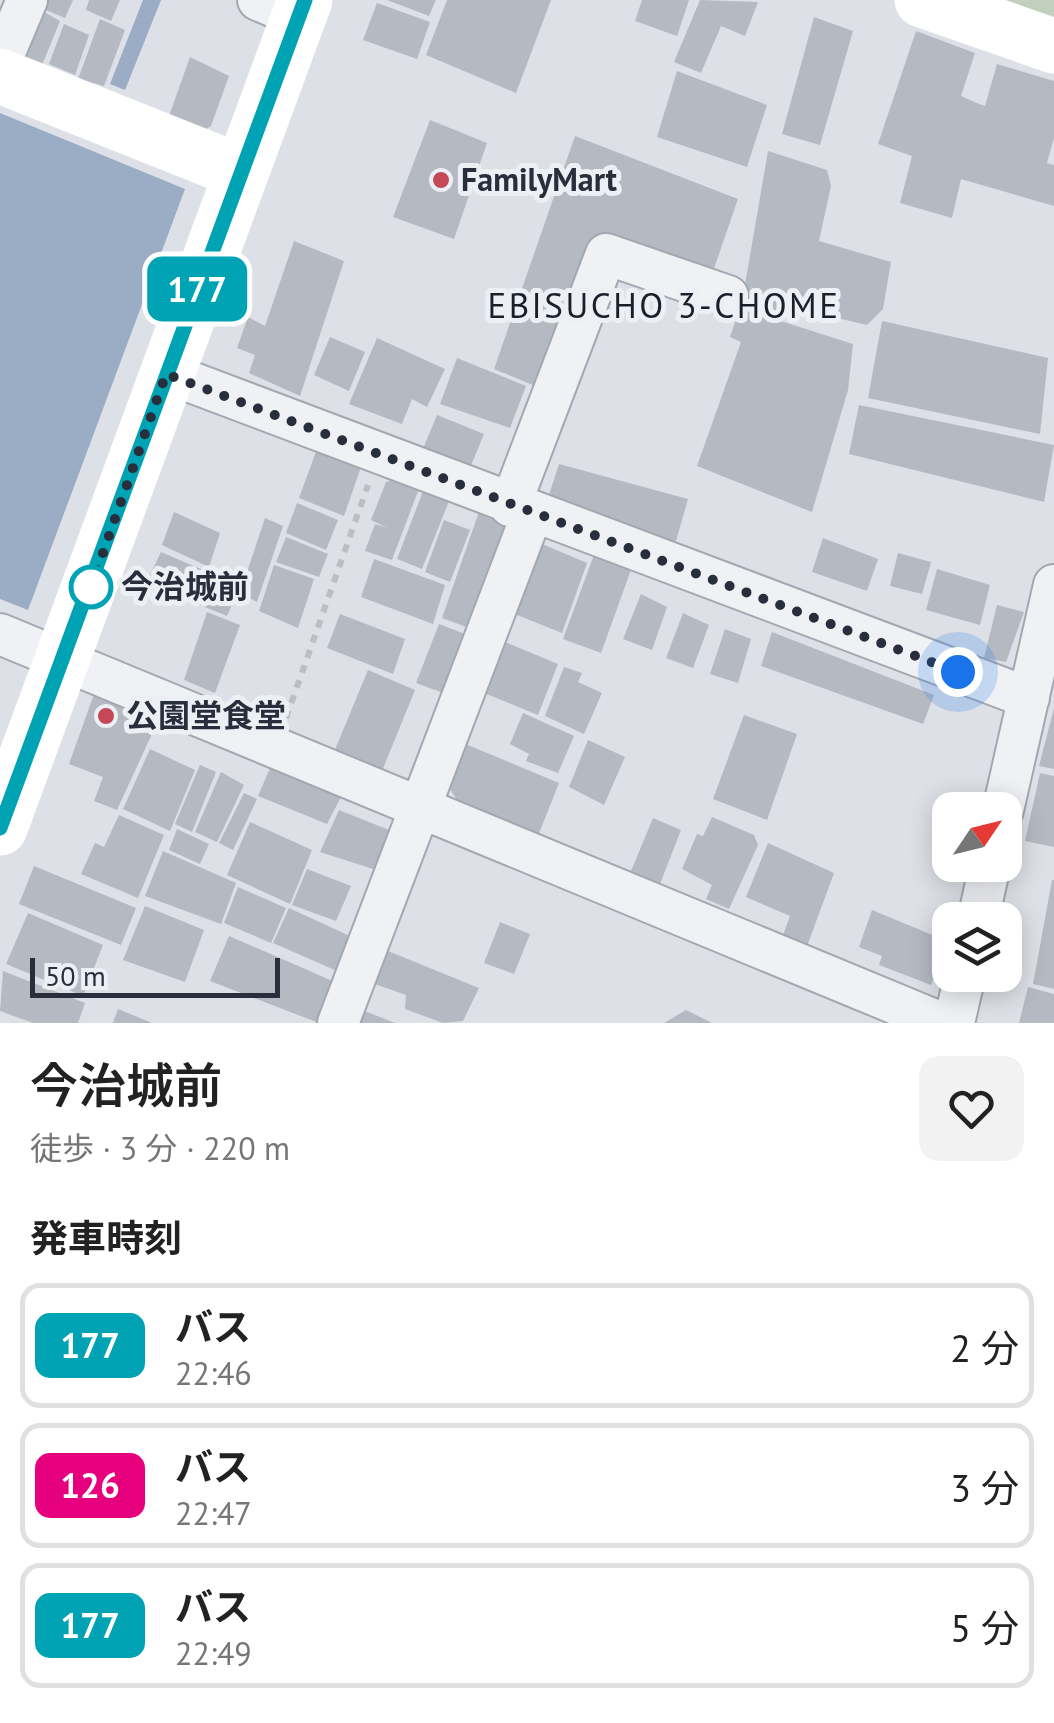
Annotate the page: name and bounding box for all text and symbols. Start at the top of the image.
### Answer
place label: FamilyMart [461,158,618,200]
marker: FamilyMart [430,169,452,191]
line badge: 177 [140,256,254,322]
text: 177 [167,266,227,312]
district label: EBISUCHO 3-CHOME [487,282,841,328]
place label: 今治城前 [121,565,249,607]
marker: 今治城前 [70,566,112,608]
your location [933,647,983,697]
place label: 公園堂食堂 [126,694,286,736]
marker: 公園堂食堂 [95,705,117,727]
north arrow [932,792,1022,882]
map controls [932,792,1022,992]
button: layers [932,902,1022,992]
scale bar [30,953,280,998]
text: 50 m [45,957,106,994]
text: 今治城前 [30,1054,222,1116]
button: heart [919,1056,1024,1161]
text: 徒歩 · 3 分 · 220 m [30,1127,290,1169]
text: 発車時刻 [30,1213,182,1262]
text: バス [175,1302,251,1351]
text: 177 [60,1322,120,1368]
text: 2 分 [950,1323,1019,1372]
text: 22:46 [175,1352,252,1394]
text: バス [175,1442,251,1491]
text: 126 [60,1462,120,1508]
text: 3 分 [950,1463,1019,1512]
text: 22:47 [175,1492,252,1534]
text: バス [175,1582,251,1631]
text: 177 [60,1602,120,1648]
text: 5 分 [950,1603,1019,1652]
text: 22:49 [175,1632,252,1674]

